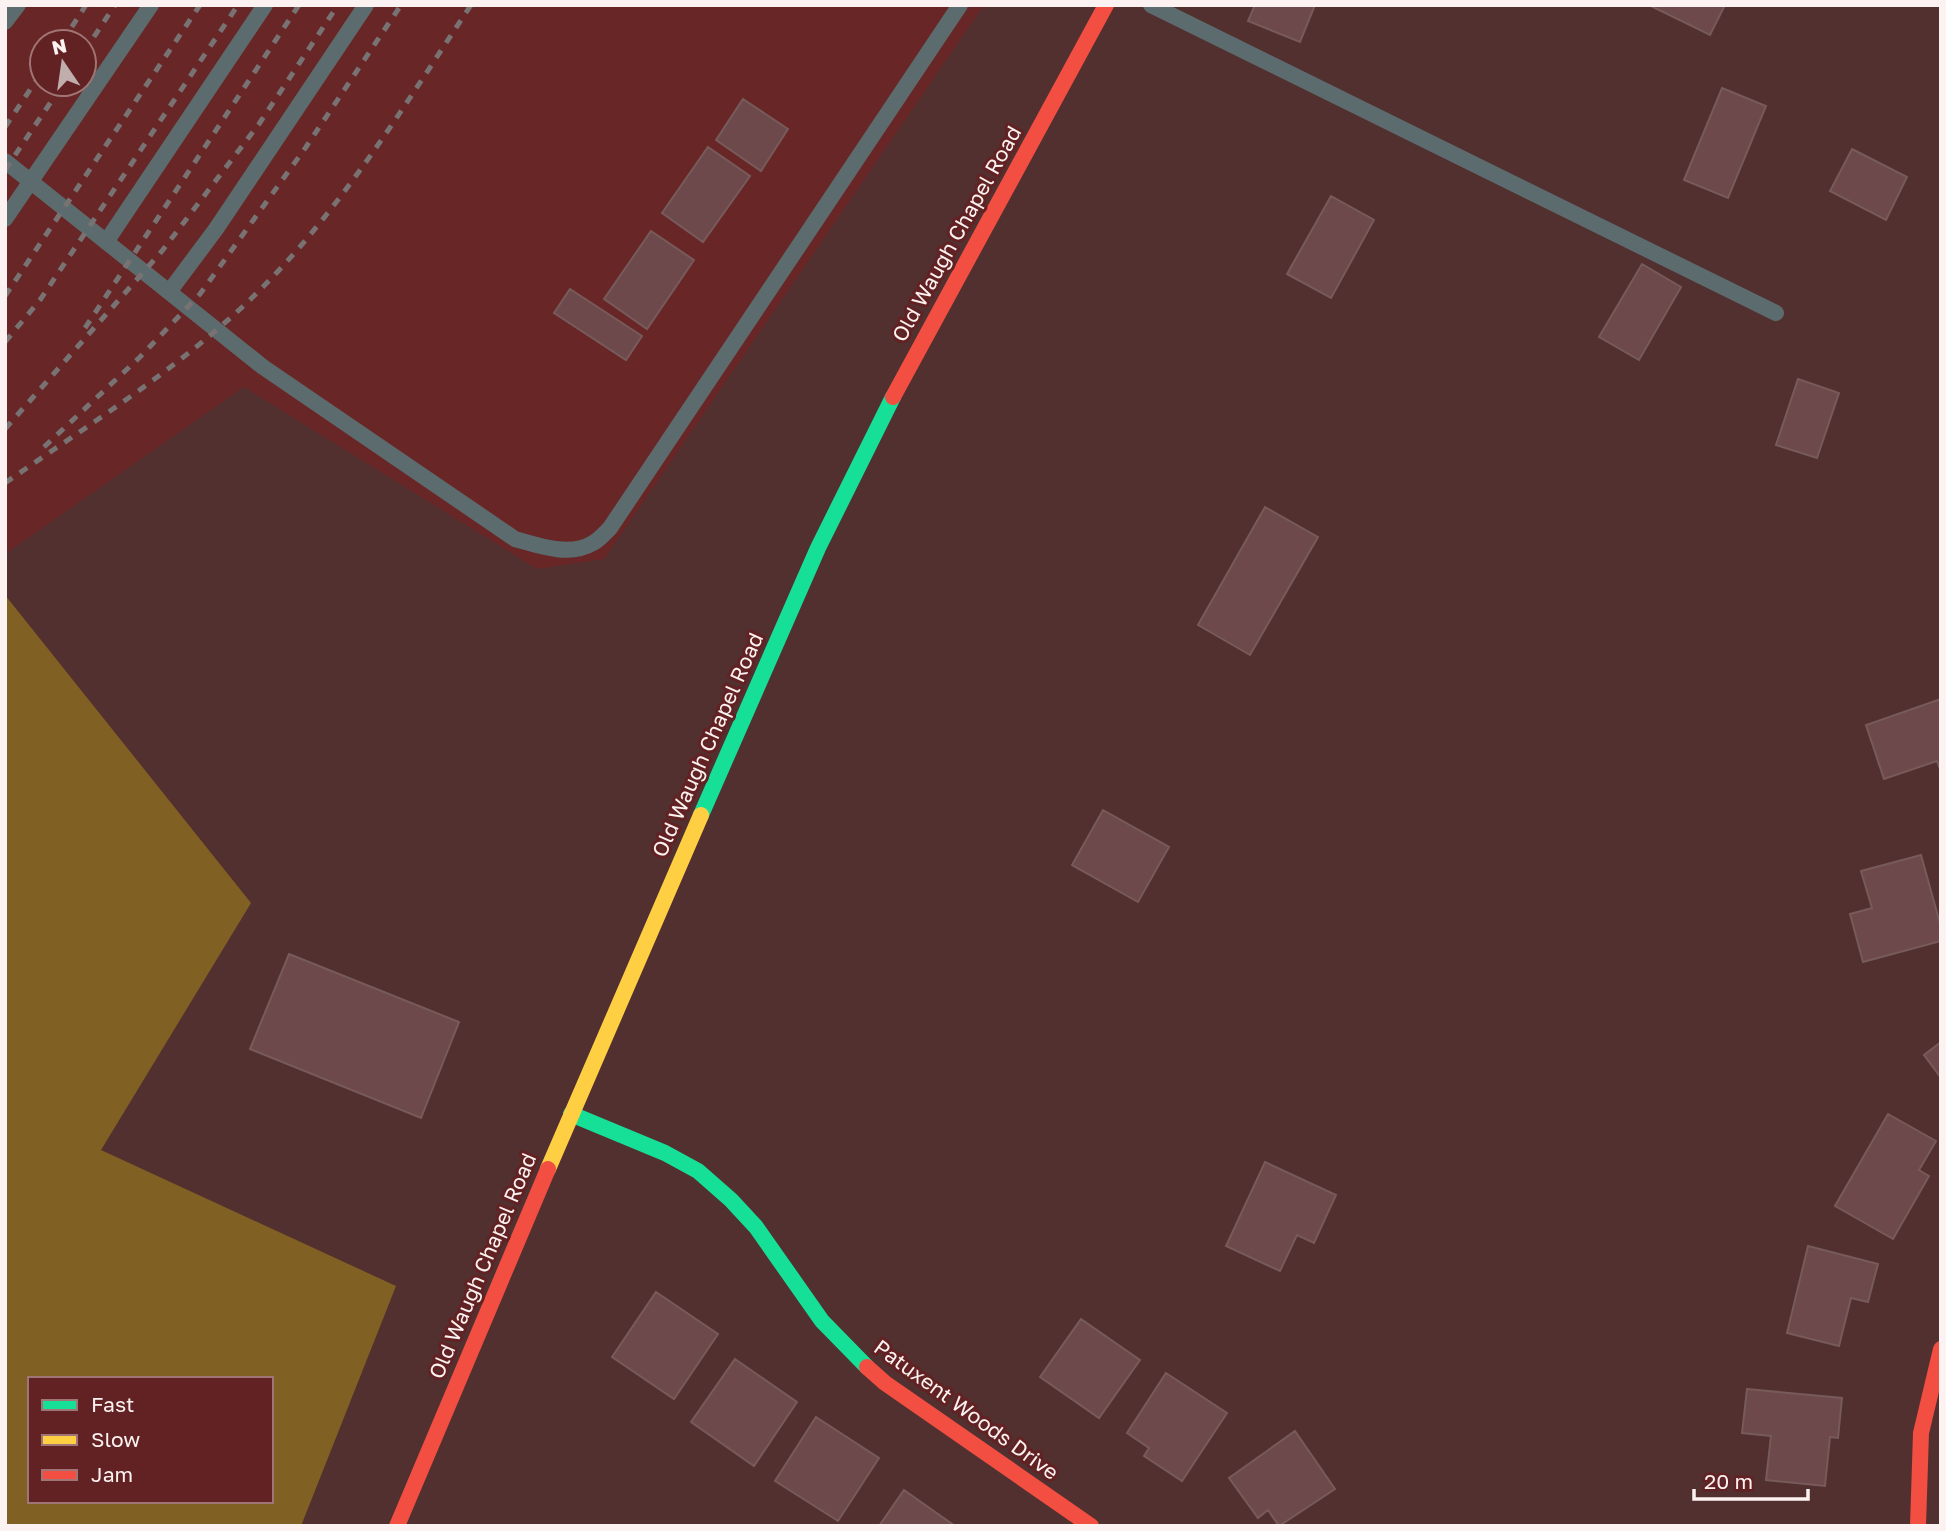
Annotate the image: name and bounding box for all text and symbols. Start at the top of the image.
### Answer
north arrow [28,28,98,98]
text: N [49,33,69,59]
street label: Old Waugh Chapel Road [886,121,1026,346]
street label: Old Waugh Chapel Road [646,628,768,861]
street label: Old Waugh Chapel Road [423,1149,541,1382]
street label: Patuxent Woods Drive [869,1333,1064,1485]
legend [28,1377,273,1503]
text: Fast [91,1391,134,1417]
text: Slow [91,1426,140,1452]
scale bar [1694,1458,1808,1502]
text: Jam [91,1461,133,1487]
text: 20 m [1704,1468,1753,1494]

